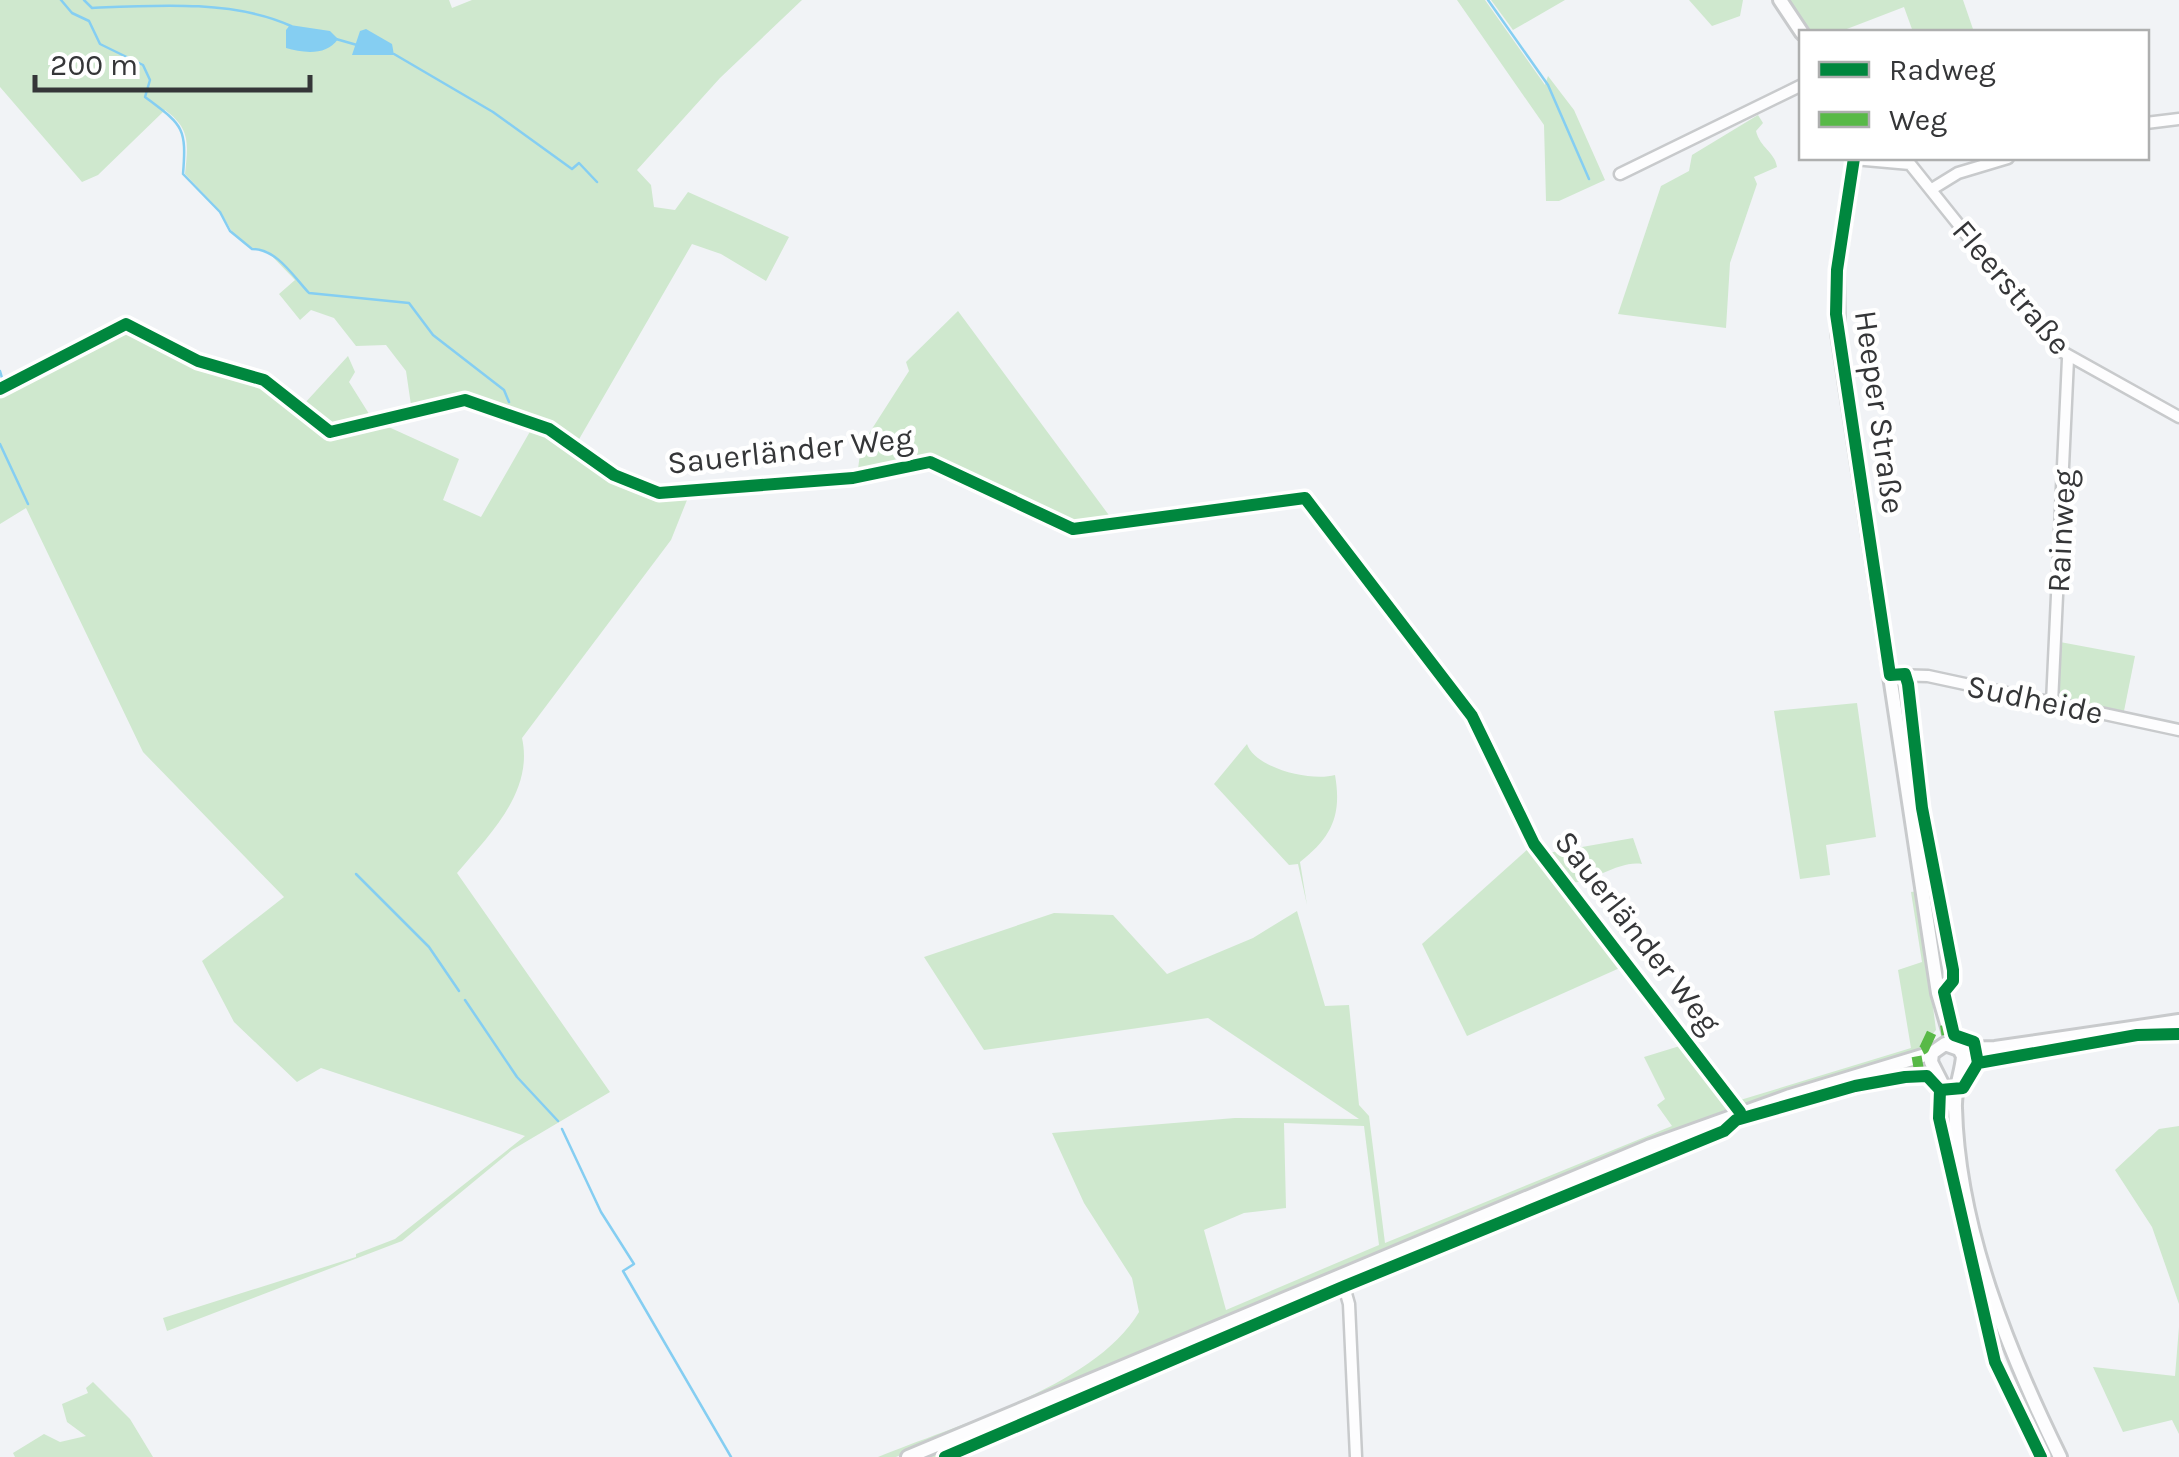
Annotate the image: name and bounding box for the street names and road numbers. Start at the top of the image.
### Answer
street label: Fleerstraße [1945,213,2079,362]
street label: Heeper Straße [1847,308,1912,516]
street label: Sauerländer Weg [665,419,915,482]
street label: Rainweg [2040,468,2083,594]
street label: Sudheide [1963,667,2106,732]
street label: Sauerländer Weg [1547,824,1728,1041]

